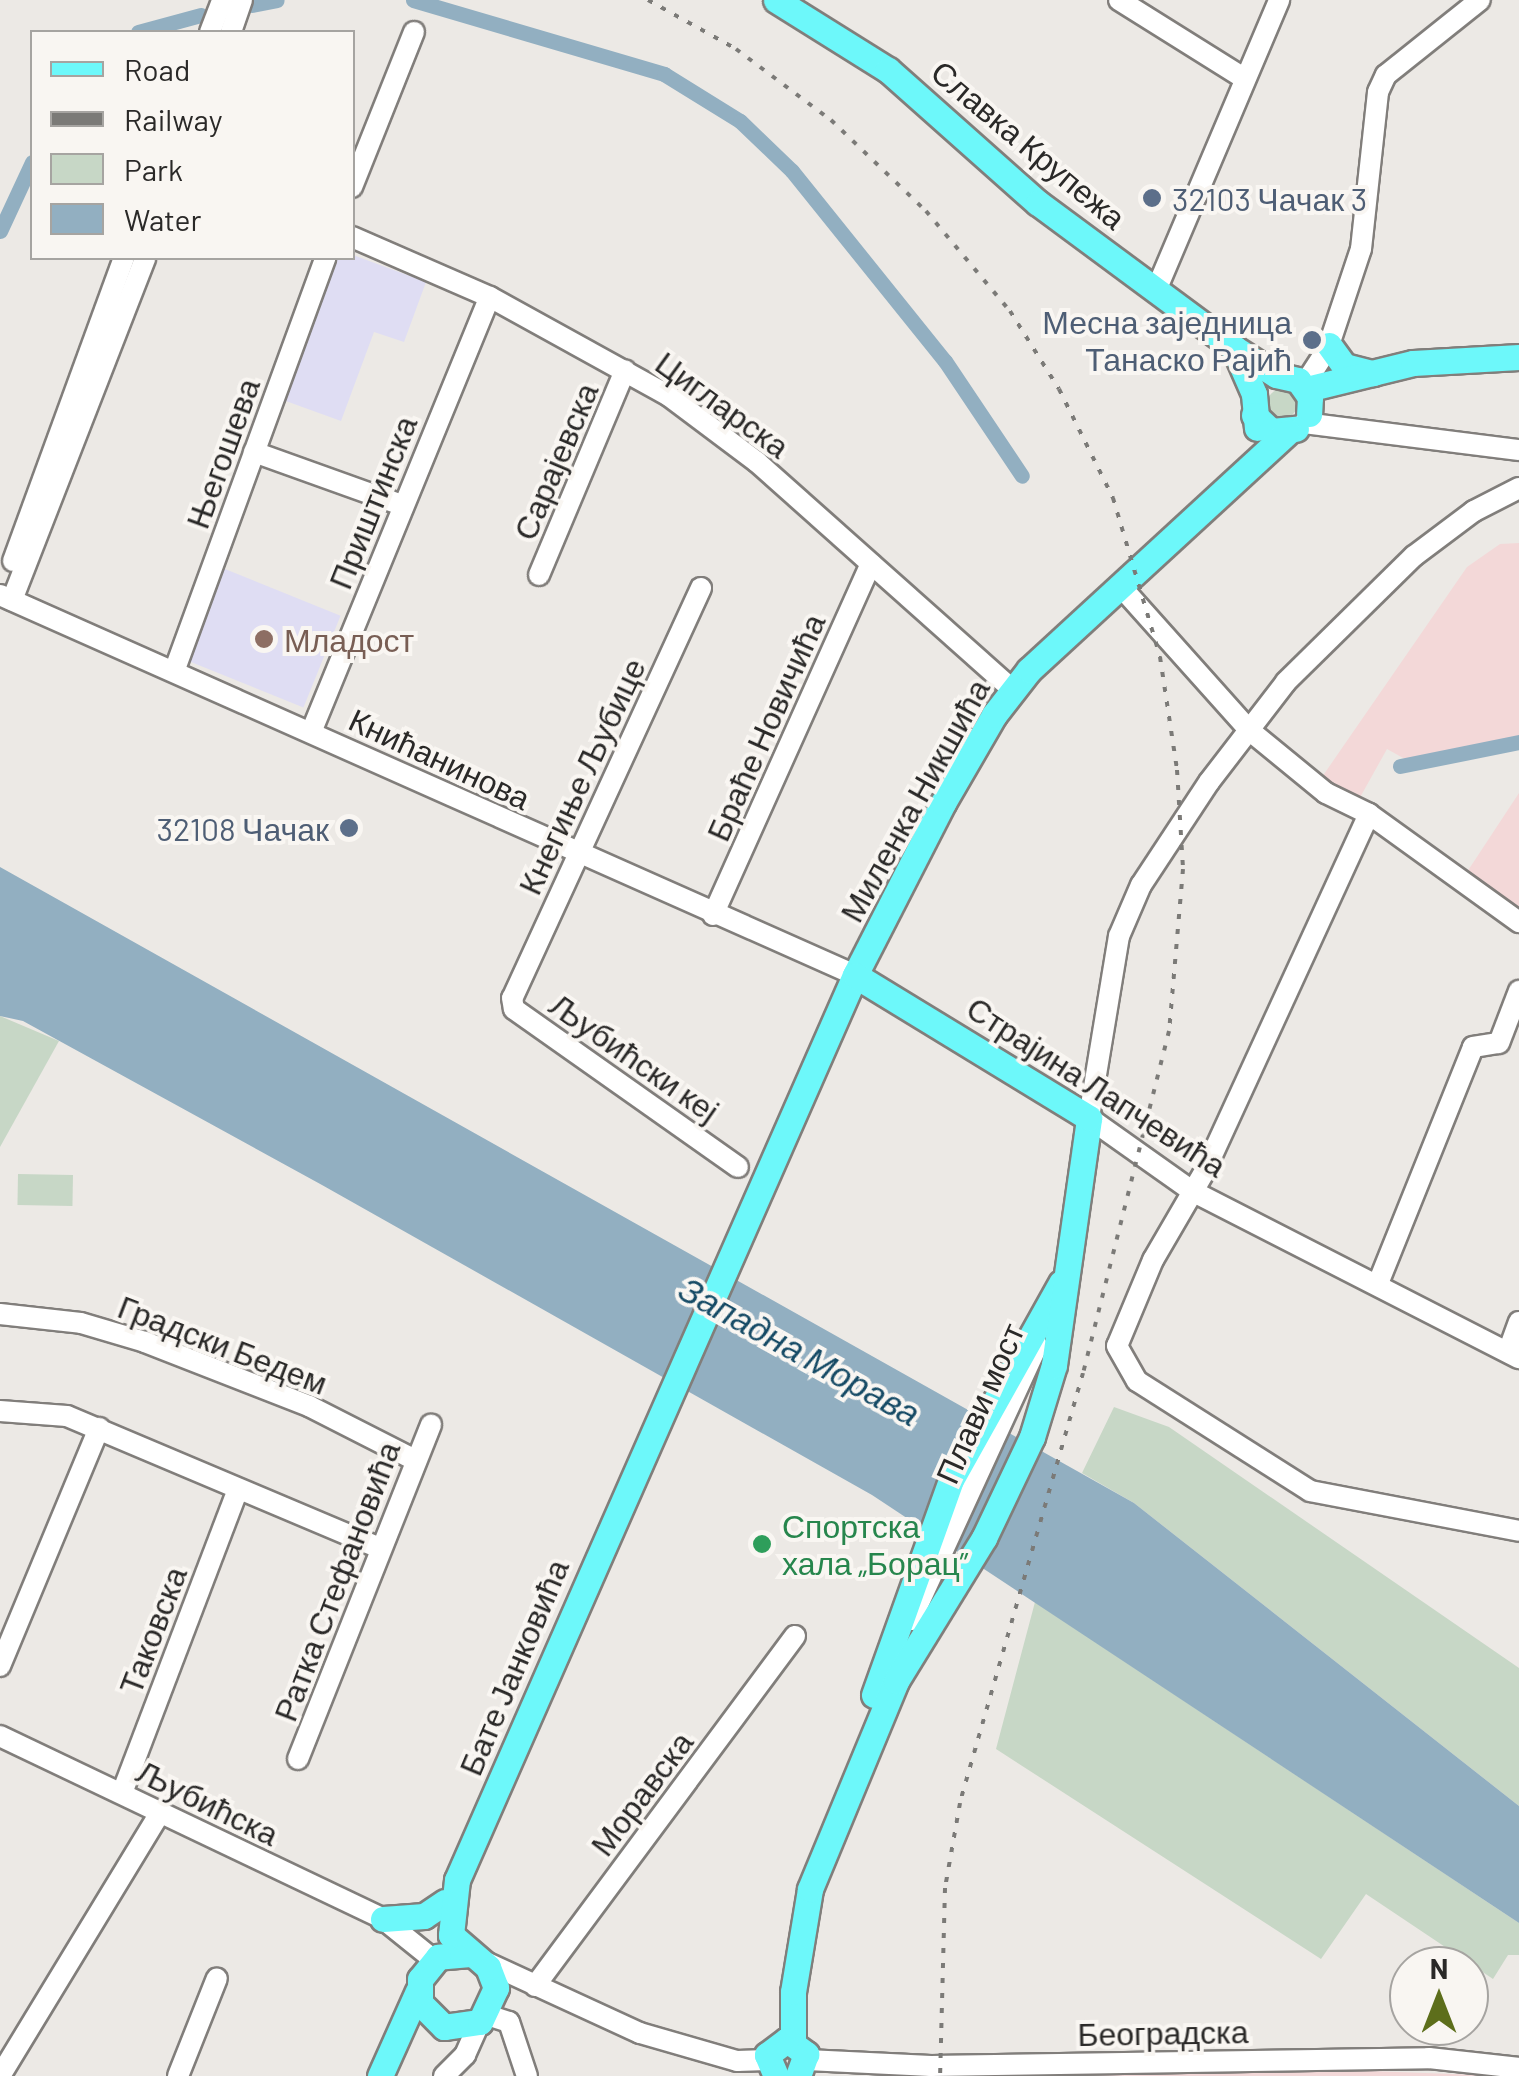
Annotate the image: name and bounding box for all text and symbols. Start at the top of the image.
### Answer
legend [30,30,355,260]
text: Road [124,51,190,87]
street label: Славка Крупежа [924,52,1134,236]
text: Railway [124,101,223,137]
text: Park [124,151,183,187]
place label: 32103 Чачак 3 [1172,179,1367,217]
marker: 32103 Чачак 3 [1141,187,1163,209]
text: Water [124,201,202,237]
place label: Месна заједница Танаско Рајић [1042,303,1292,378]
marker: Месна заједница Танаско Рајић [1301,329,1323,351]
street label: Цигларска [649,343,797,465]
street label: Његошева [177,373,267,533]
street label: Сарајевска [505,377,605,545]
street label: Приштинска [320,410,424,594]
street label: Браће Новичића [698,608,832,846]
place label: Младост [284,620,414,658]
marker: Младост [253,628,275,650]
street label: Кнегиње Љубице [510,652,652,900]
street label: Миленка Никшића [831,672,997,928]
street label: Книћанинова [343,699,537,817]
place label: 32108 Чачак [157,809,329,847]
marker: 32108 Чачак [338,817,360,839]
street label: Љубићски кеј [543,985,727,1129]
street label: Страјина Лапчевића [960,988,1234,1184]
water label: Западна Морава [672,1267,928,1433]
street label: Градски Бедем [113,1287,333,1401]
street label: Плави мост [927,1317,1031,1489]
street label: Ратка Стефановића [265,1436,407,1726]
place label: Спортска хала „Борац” [782,1507,968,1582]
marker: Спортска хала „Борац” [751,1533,773,1555]
street label: Бате Јанковића [450,1553,576,1781]
street label: Таковска [110,1561,194,1699]
street label: Моравска [582,1723,700,1863]
street label: Љубићска [131,1751,285,1853]
north arrow [1389,1946,1489,2046]
text: N [1430,1951,1448,1985]
street label: Београдска [1077,2011,1249,2053]

